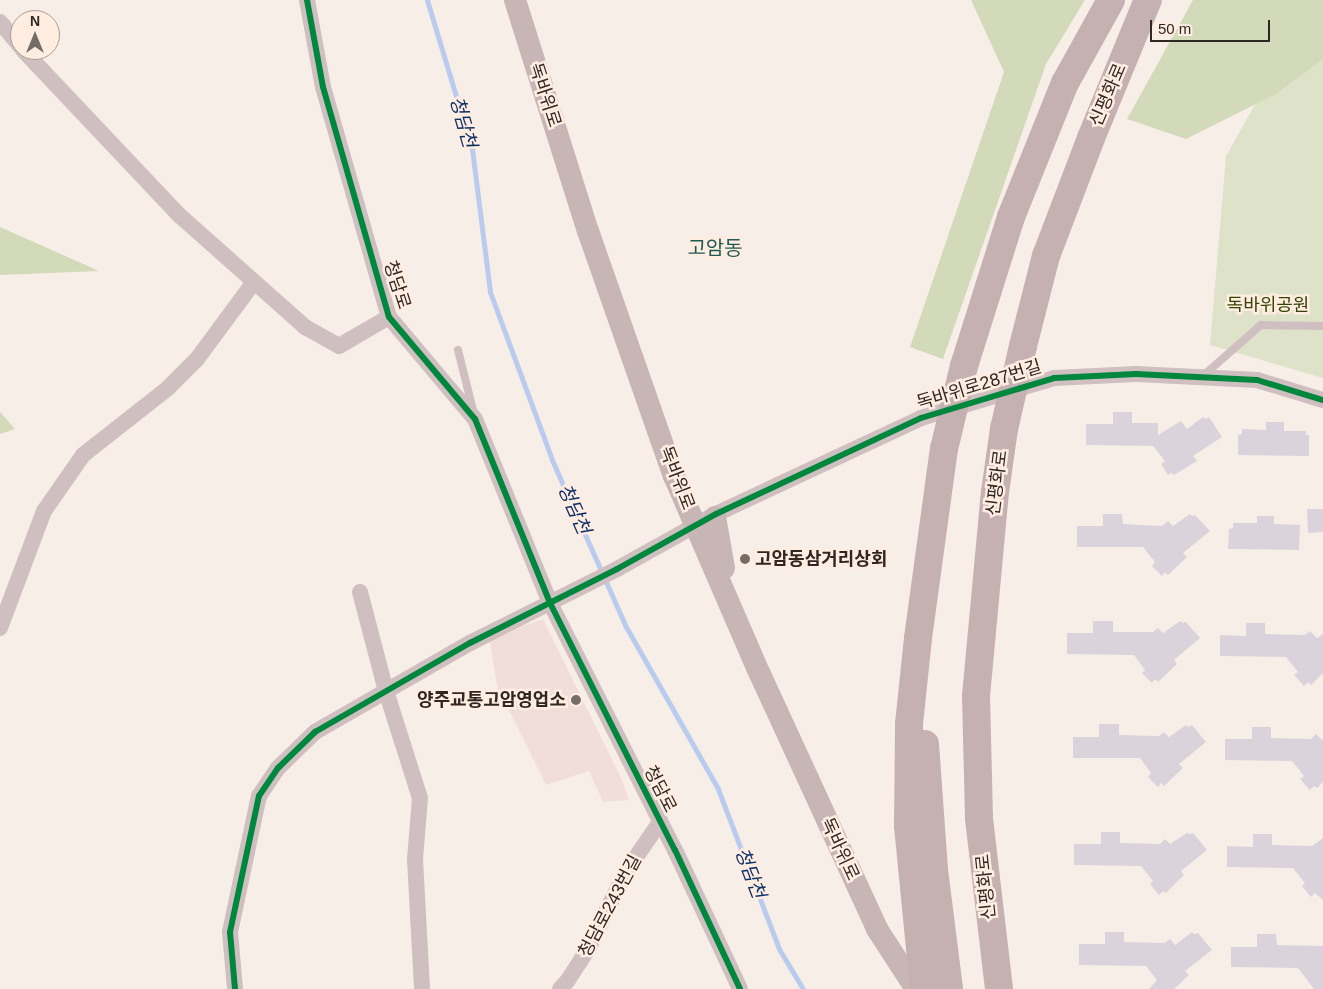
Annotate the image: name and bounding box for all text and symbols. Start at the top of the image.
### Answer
north arrow [10,10,60,60]
scale bar [1153,10,1273,42]
text: N [30,13,40,29]
text: 50 m [1158,20,1191,37]
street label: 독바위로 [524,60,566,130]
street label: 신평화로 [1085,60,1131,130]
water label: 청담천 [445,94,481,150]
district label: 고암동 [687,236,743,260]
street label: 청담로 [379,258,415,312]
park label: 독바위공원 [1227,294,1309,316]
street label: 독바위로287번길 [914,356,1044,414]
street label: 독바위로 [655,443,699,513]
street label: 신평화로 [982,449,1012,517]
water label: 청담천 [553,480,595,538]
place label: 고암동삼거리상회 [755,548,887,570]
marker: 고암동삼거리상회 [739,553,751,565]
place label: 양주교통고암영업소 [417,689,566,711]
marker: 양주교통고암영업소 [570,694,582,706]
street label: 청담로 [639,762,681,816]
street label: 독바위로 [816,814,864,884]
water label: 청담천 [730,844,770,902]
street label: 청담로243번길 [574,851,646,961]
street label: 신평화로 [972,853,1000,921]

